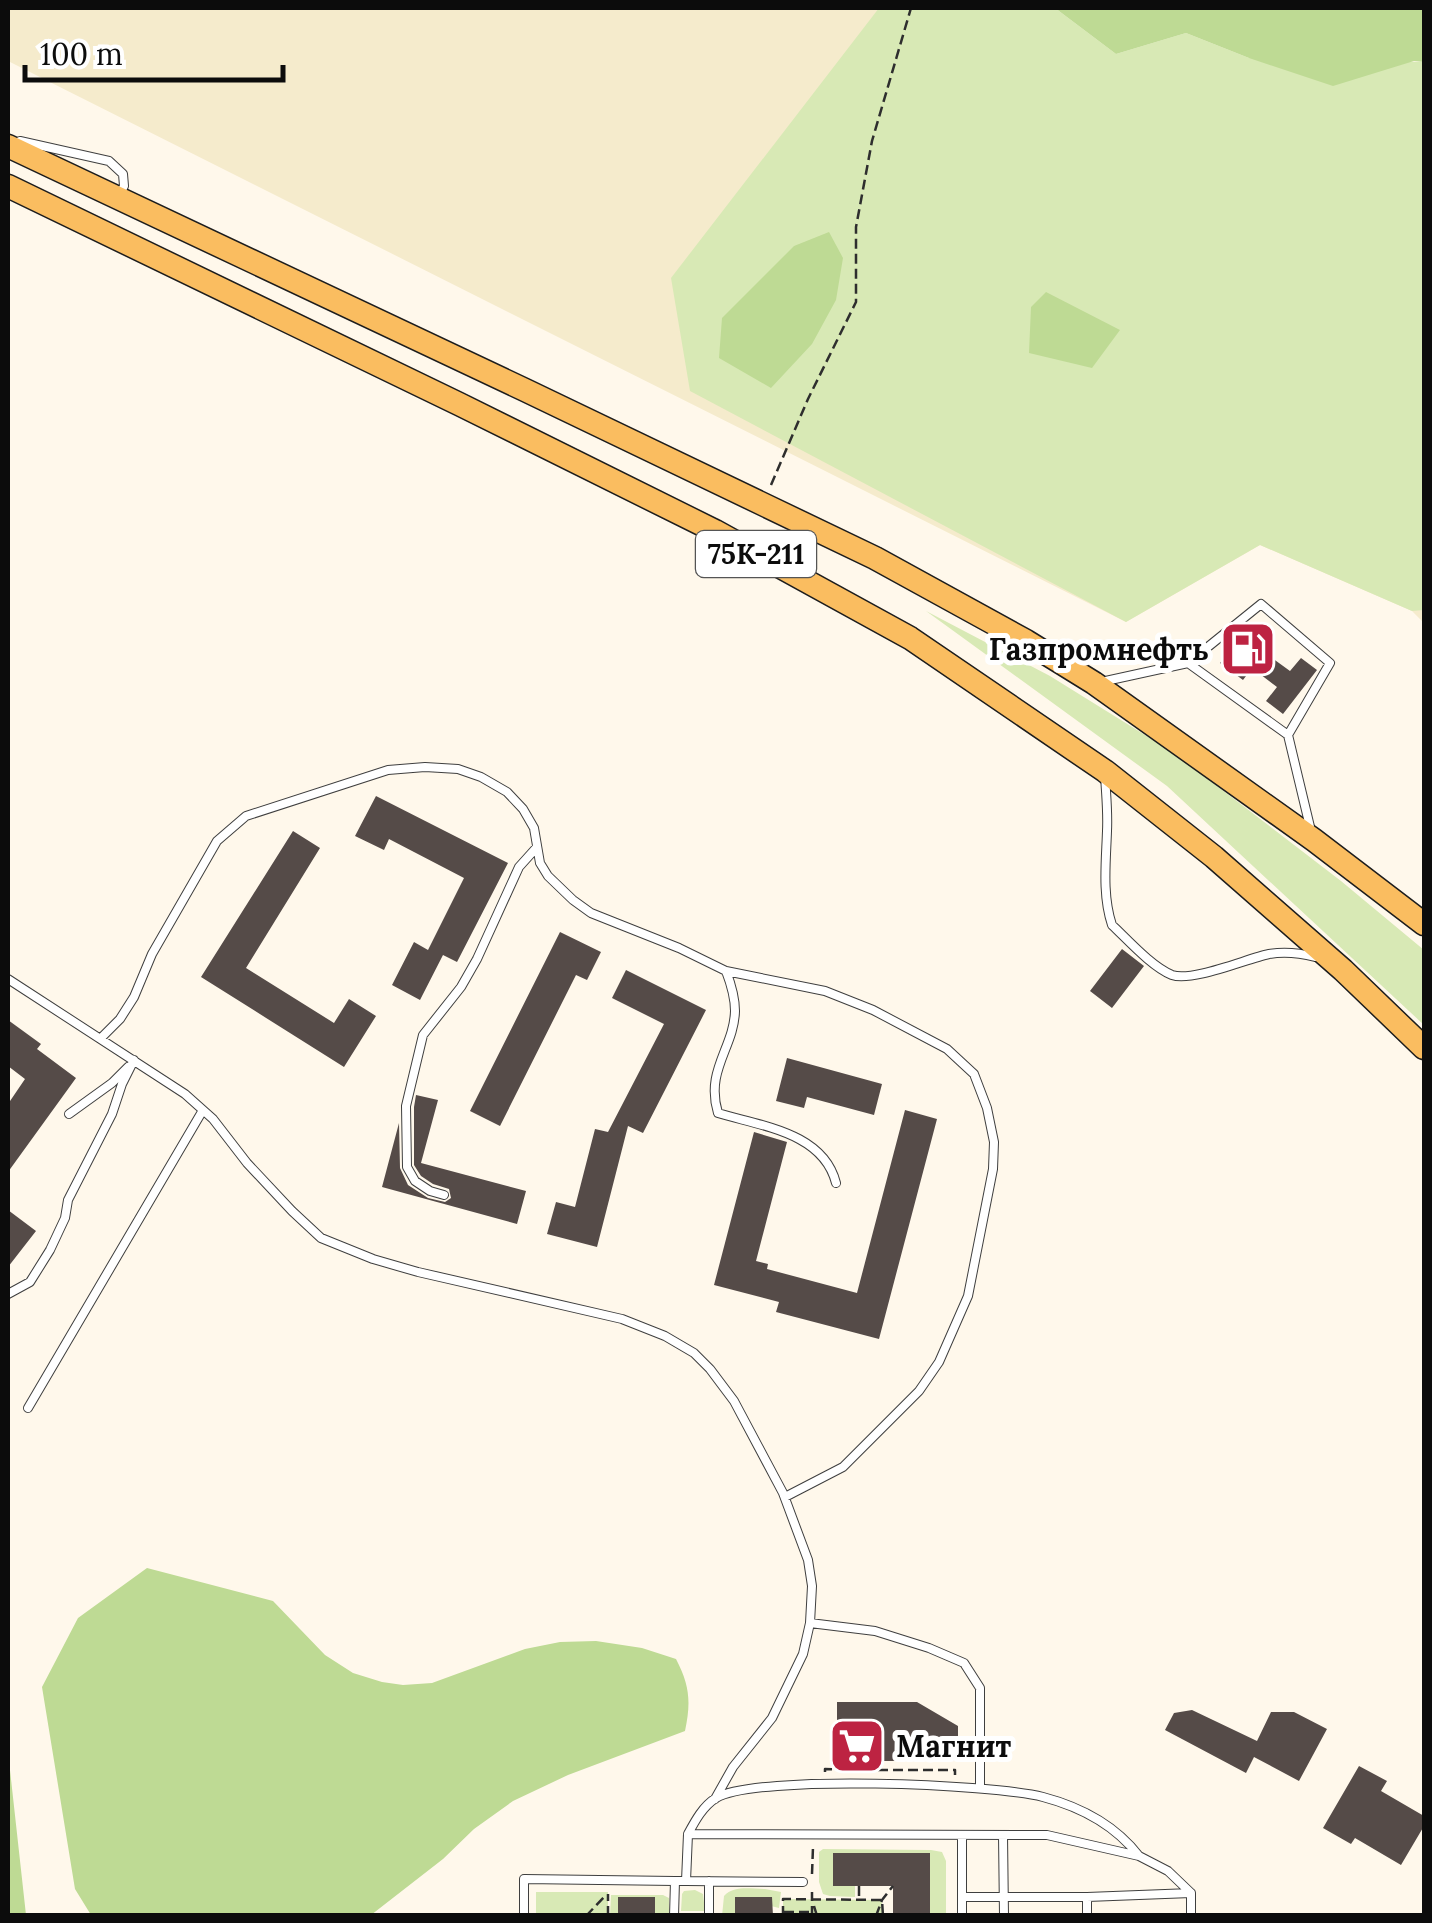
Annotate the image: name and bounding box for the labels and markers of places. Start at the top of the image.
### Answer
fuel station icon: Газпромнефть [1218,619,1278,679]
place label: Газпромнефть [989,630,1209,668]
supermarket icon: Магнит [827,1716,887,1776]
place label: Магнит [896,1727,1011,1765]

